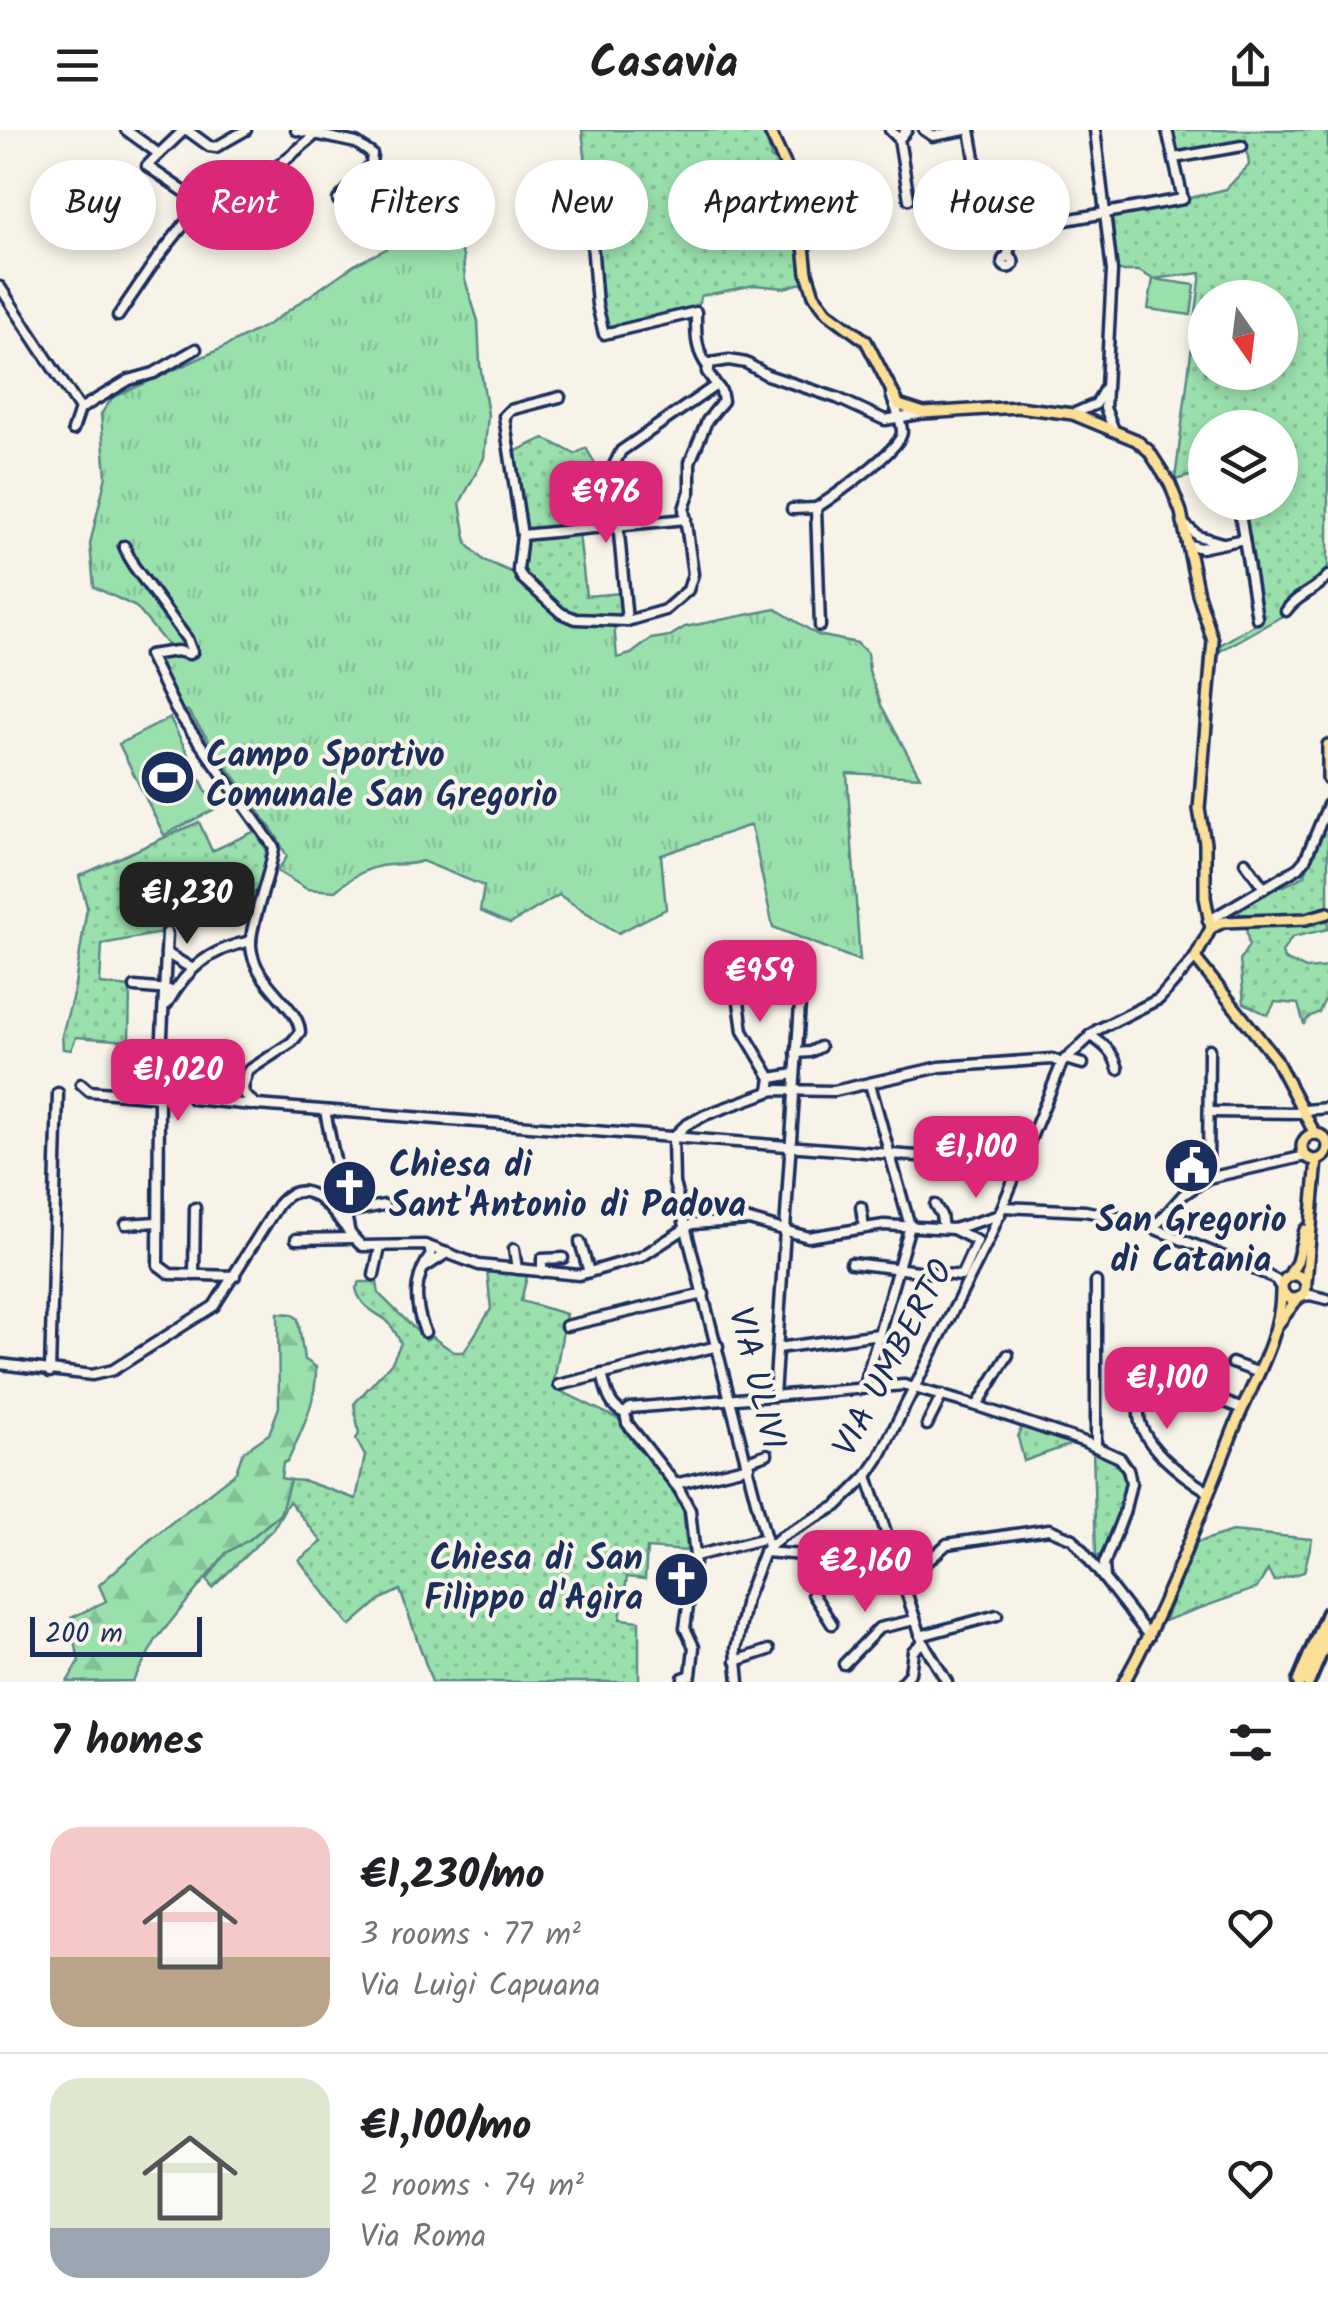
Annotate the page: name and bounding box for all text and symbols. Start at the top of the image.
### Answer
text: Casavia [590,29,738,101]
icon: menu [50,38,105,93]
icon: share [1223,38,1278,93]
chip: Buy [30,160,156,250]
chip: Rent [176,160,314,250]
chip: Filters [334,160,495,250]
chip: New [515,160,648,250]
chip: Apartment [668,160,893,250]
chip: House [913,160,1070,250]
north arrow [1188,280,1298,390]
map controls [1188,280,1298,520]
button: layers [1188,410,1298,520]
pin: €976 [547,461,665,546]
text: €976 [572,468,640,519]
place label: Campo Sportivo Comunale San Gregorio [206,729,558,825]
sports icon: Campo Sportivo Comunale San Gregorio [137,747,197,807]
pin: €1,230 [106,862,268,947]
text: €1,230 [142,869,232,920]
pin: €959 [701,940,819,1025]
text: €959 [726,947,794,998]
pin: €1,020 [97,1039,259,1124]
text: €1,020 [133,1046,223,1097]
pin: €1,100 [895,1116,1057,1201]
text: €1,100 [936,1123,1016,1174]
public building icon: San Gregorio di Catania [1161,1136,1221,1196]
place label: Chiesa di Sant'Antonio di Padova [389,1139,746,1235]
church icon: Chiesa di Sant'Antonio di Padova [320,1157,380,1217]
place label: San Gregorio di Catania [1095,1194,1287,1290]
street label: VIA UMBERTO [819,1250,971,1468]
street label: VIA ULIVI [710,1302,800,1456]
pin: €1,100 [1086,1347,1248,1432]
text: €1,100 [1127,1354,1207,1405]
pin: €2,160 [784,1530,946,1615]
place label: Chiesa di San Filippo d'Agira [424,1532,643,1628]
text: €2,160 [820,1537,910,1588]
church icon: Chiesa di San Filippo d'Agira [652,1550,712,1610]
scale bar [30,1612,202,1656]
text: 200 m [45,1612,123,1657]
text: 7 homes [50,1709,203,1776]
icon: filters [1223,1715,1278,1770]
text: €1,230/mo [360,1843,545,1910]
icon: home [130,1867,250,1987]
icon: heart [1223,1900,1278,1955]
text: 3 rooms · 77 m² [360,1910,581,1961]
text: Via Luigi Capuana [360,1961,601,2012]
text: €1,100/mo [360,2094,532,2161]
icon: home [130,2118,250,2238]
icon: heart [1223,2151,1278,2206]
text: 2 rooms · 74 m² [360,2161,584,2212]
text: Via Roma [360,2212,486,2263]

